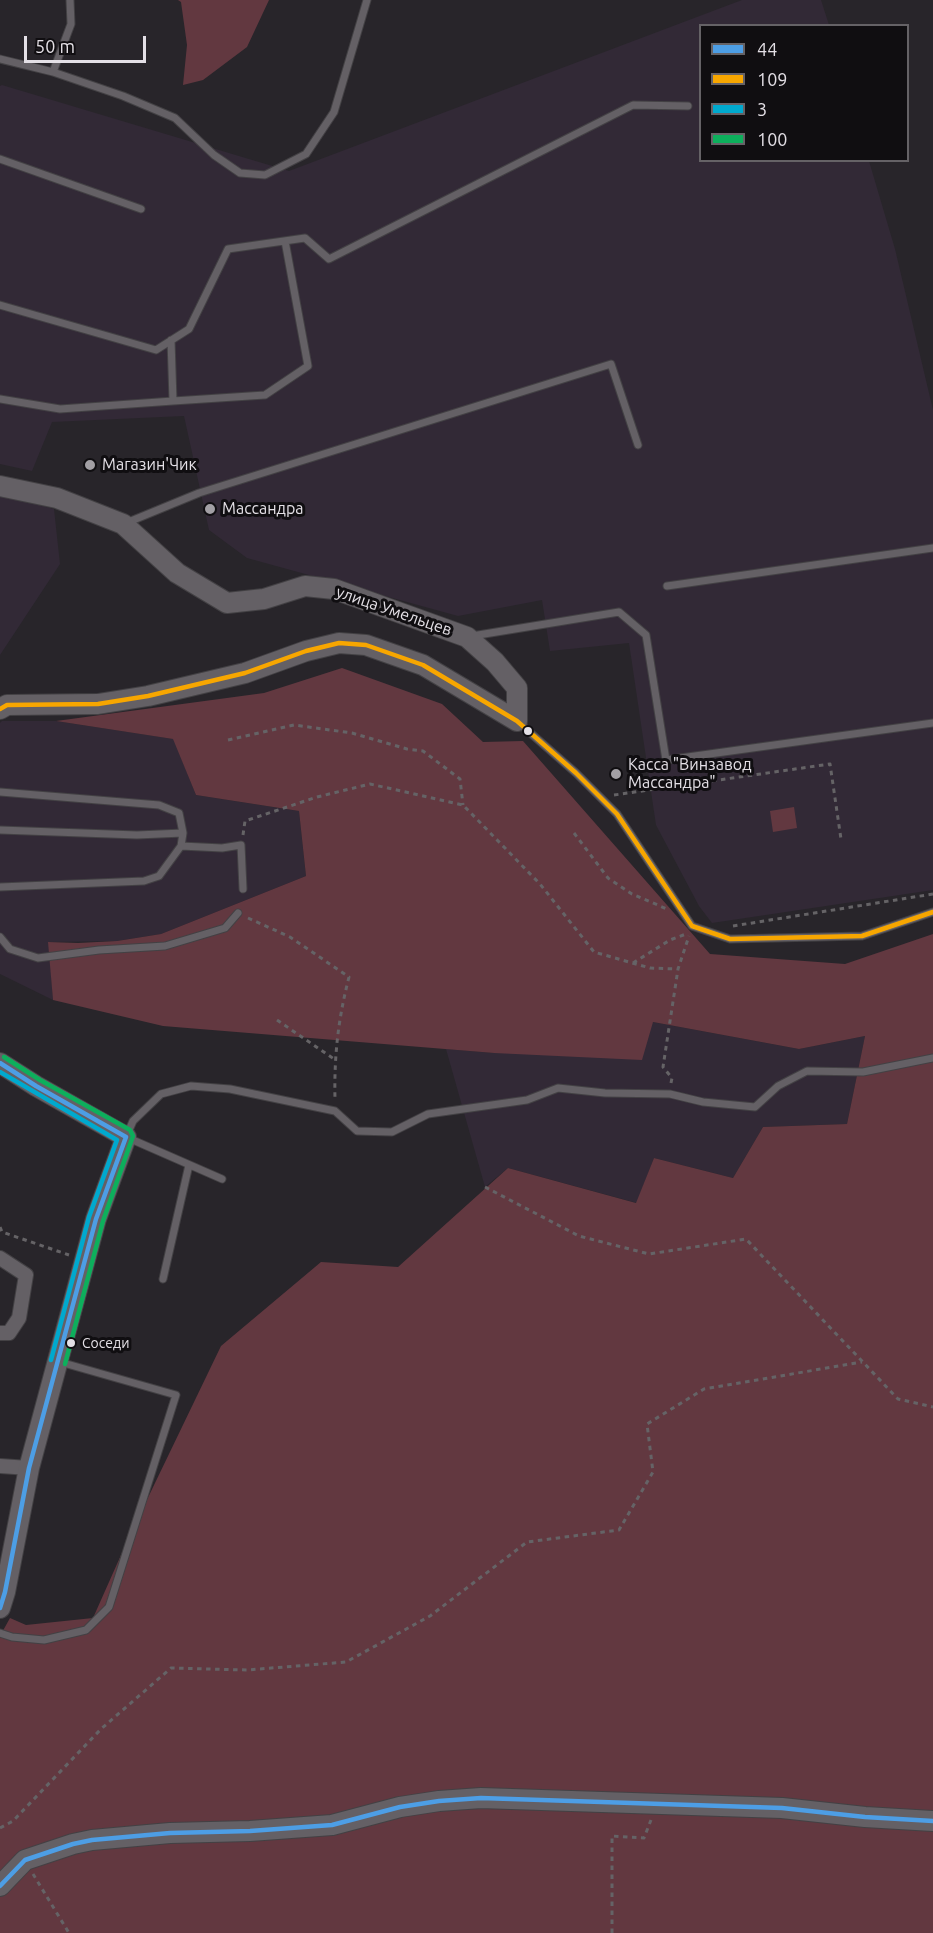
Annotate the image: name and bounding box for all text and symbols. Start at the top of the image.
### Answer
scale bar [27,24,148,62]
legend [699,24,909,162]
text: 50 m [35,36,75,56]
text: 44 [757,39,777,59]
text: 109 [757,69,787,89]
text: 3 [757,99,767,119]
text: 100 [757,129,787,149]
place label: Магазин'Чик [102,455,197,475]
marker: Магазин'Чик [83,458,97,472]
place label: Массандра [222,499,304,519]
marker: Массандра [203,502,217,516]
street label: улица Умельцев [334,582,454,640]
unlabelled marker [522,725,534,737]
place label: Касса "Винзавод Массандра" [628,755,752,793]
marker: Касса "Винзавод Массандра" [609,767,623,781]
place label: Соседи [82,1335,129,1351]
marker: Соседи [65,1337,77,1349]

